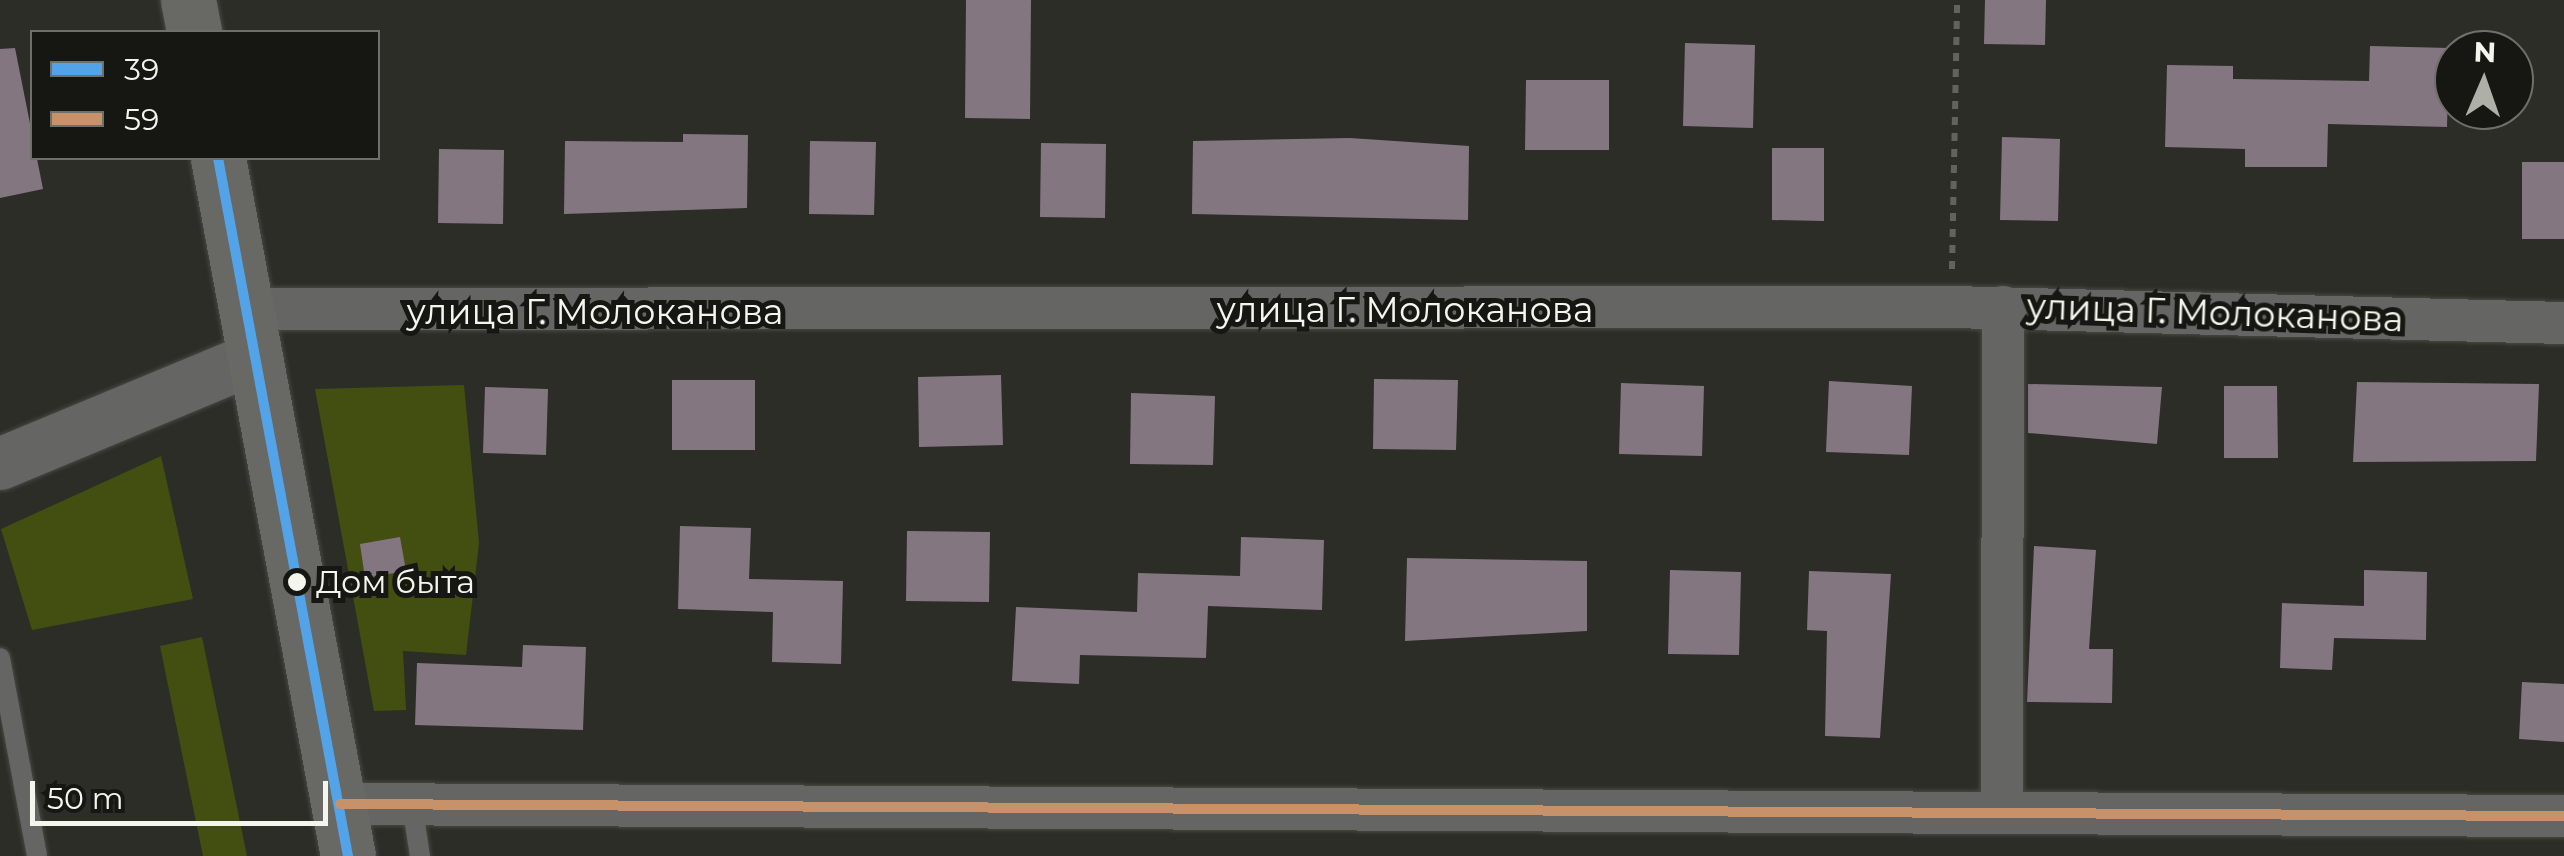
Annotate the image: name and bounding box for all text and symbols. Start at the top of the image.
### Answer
legend [30,30,380,160]
north arrow [2434,30,2534,130]
text: N [2473,35,2497,69]
text: 39 [124,51,159,88]
text: 59 [124,101,159,138]
street label: улица Г. Молоканова [2026,285,2404,341]
street label: улица Г. Молоканова [1217,289,1593,331]
street label: улица Г. Молоканова [407,291,783,333]
place label: Дом быта [316,563,475,601]
marker: Дом быта [287,572,307,592]
scale bar [35,761,332,823]
text: 50 m [47,780,124,817]

